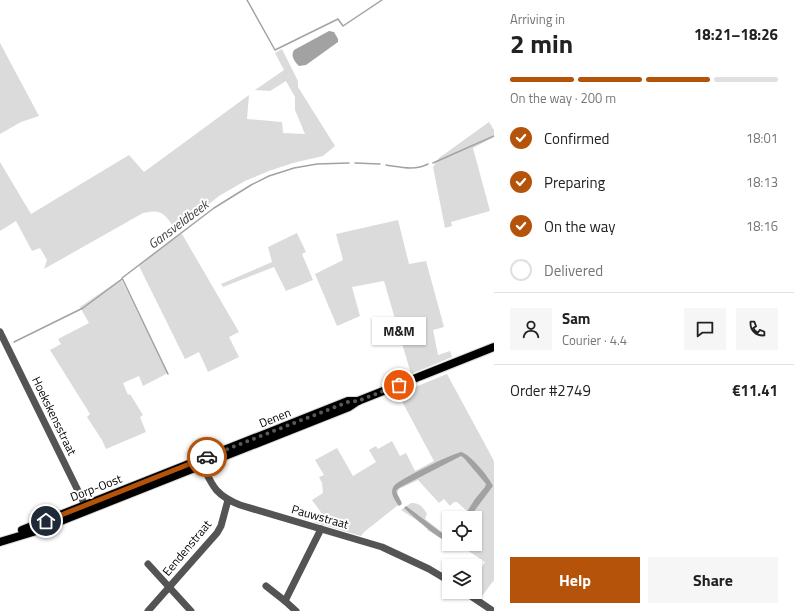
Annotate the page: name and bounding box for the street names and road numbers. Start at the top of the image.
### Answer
street label: Hoekskensstraat [27,373,82,459]
street label: Denen [256,403,294,432]
street label: Dorp-Oost [67,469,125,506]
street label: Pauwstraat [289,499,352,534]
street label: Eendenstraat [157,515,216,580]

